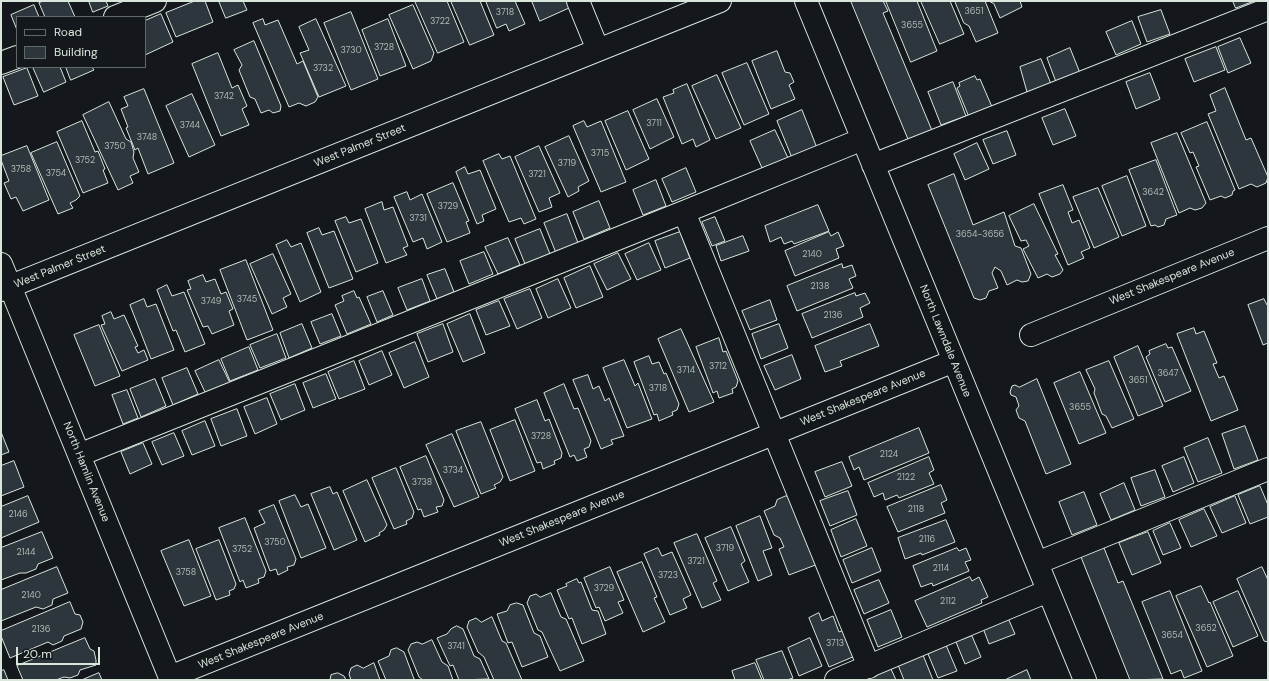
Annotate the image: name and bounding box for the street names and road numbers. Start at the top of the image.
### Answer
street label: West Palmer Street [312,122,408,170]
street label: West Palmer Street [12,243,108,291]
street label: West Shakespeare Avenue [1107,246,1237,308]
street label: North Lawndale Avenue [916,283,974,399]
street label: West Shakespeare Avenue [798,367,928,429]
street label: North Hamlin Avenue [60,420,112,524]
street label: West Shakespeare Avenue [497,488,627,550]
street label: West Shakespeare Avenue [196,610,326,672]

